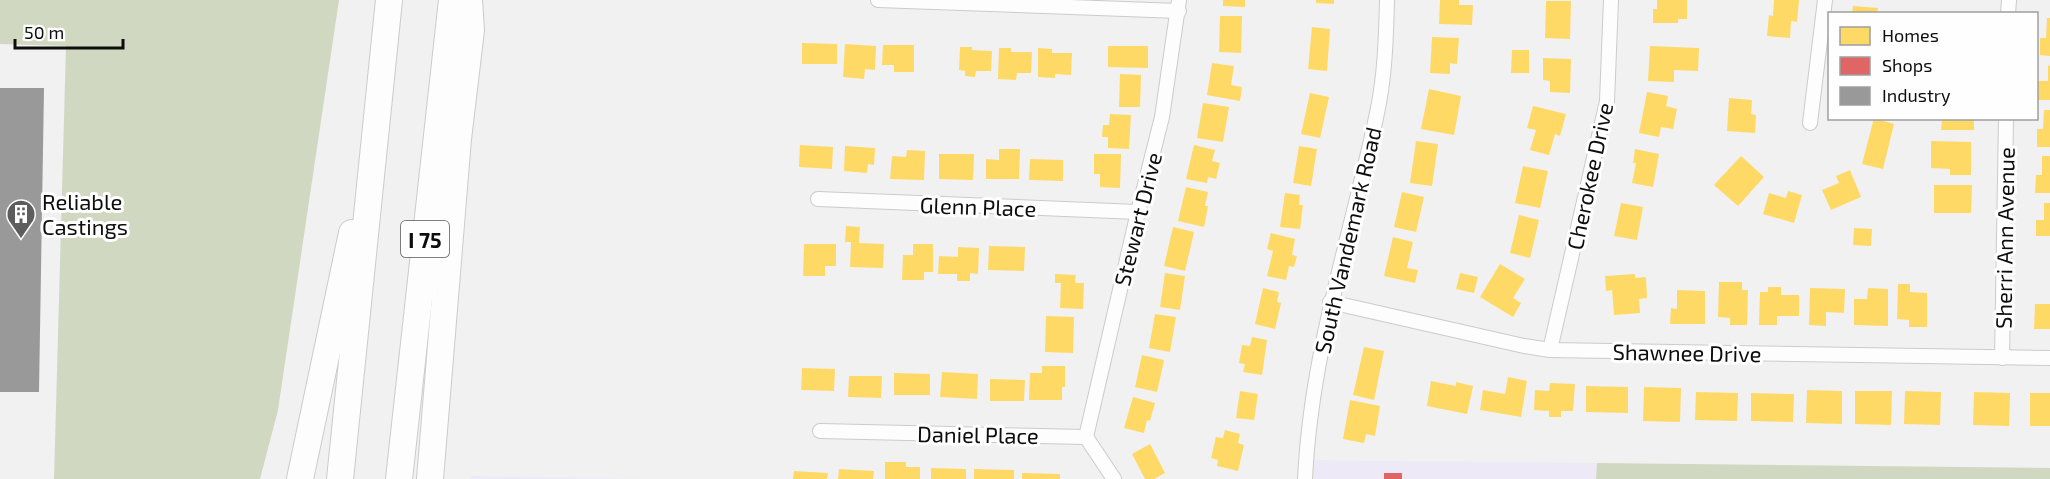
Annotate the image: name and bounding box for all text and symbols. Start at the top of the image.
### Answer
scale bar [15,12,123,50]
legend [1828,12,2038,120]
text: 50 m [24,21,64,43]
text: Homes [1882,24,1939,46]
text: Shops [1882,54,1932,76]
text: Industry [1882,84,1951,106]
street label: Cherokee Drive [1561,100,1617,252]
street label: South Vandemark Road [1308,124,1386,356]
street label: Sherri Ann Avenue [1989,147,2019,329]
street label: Stewart Drive [1108,149,1166,289]
place label: Reliable Castings [42,188,128,239]
street label: Glenn Place [919,191,1037,221]
building icon: Reliable Castings [5,198,37,240]
road number: I 75 [401,221,449,257]
street label: Shawnee Drive [1612,338,1762,366]
street label: Daniel Place [917,420,1039,448]

